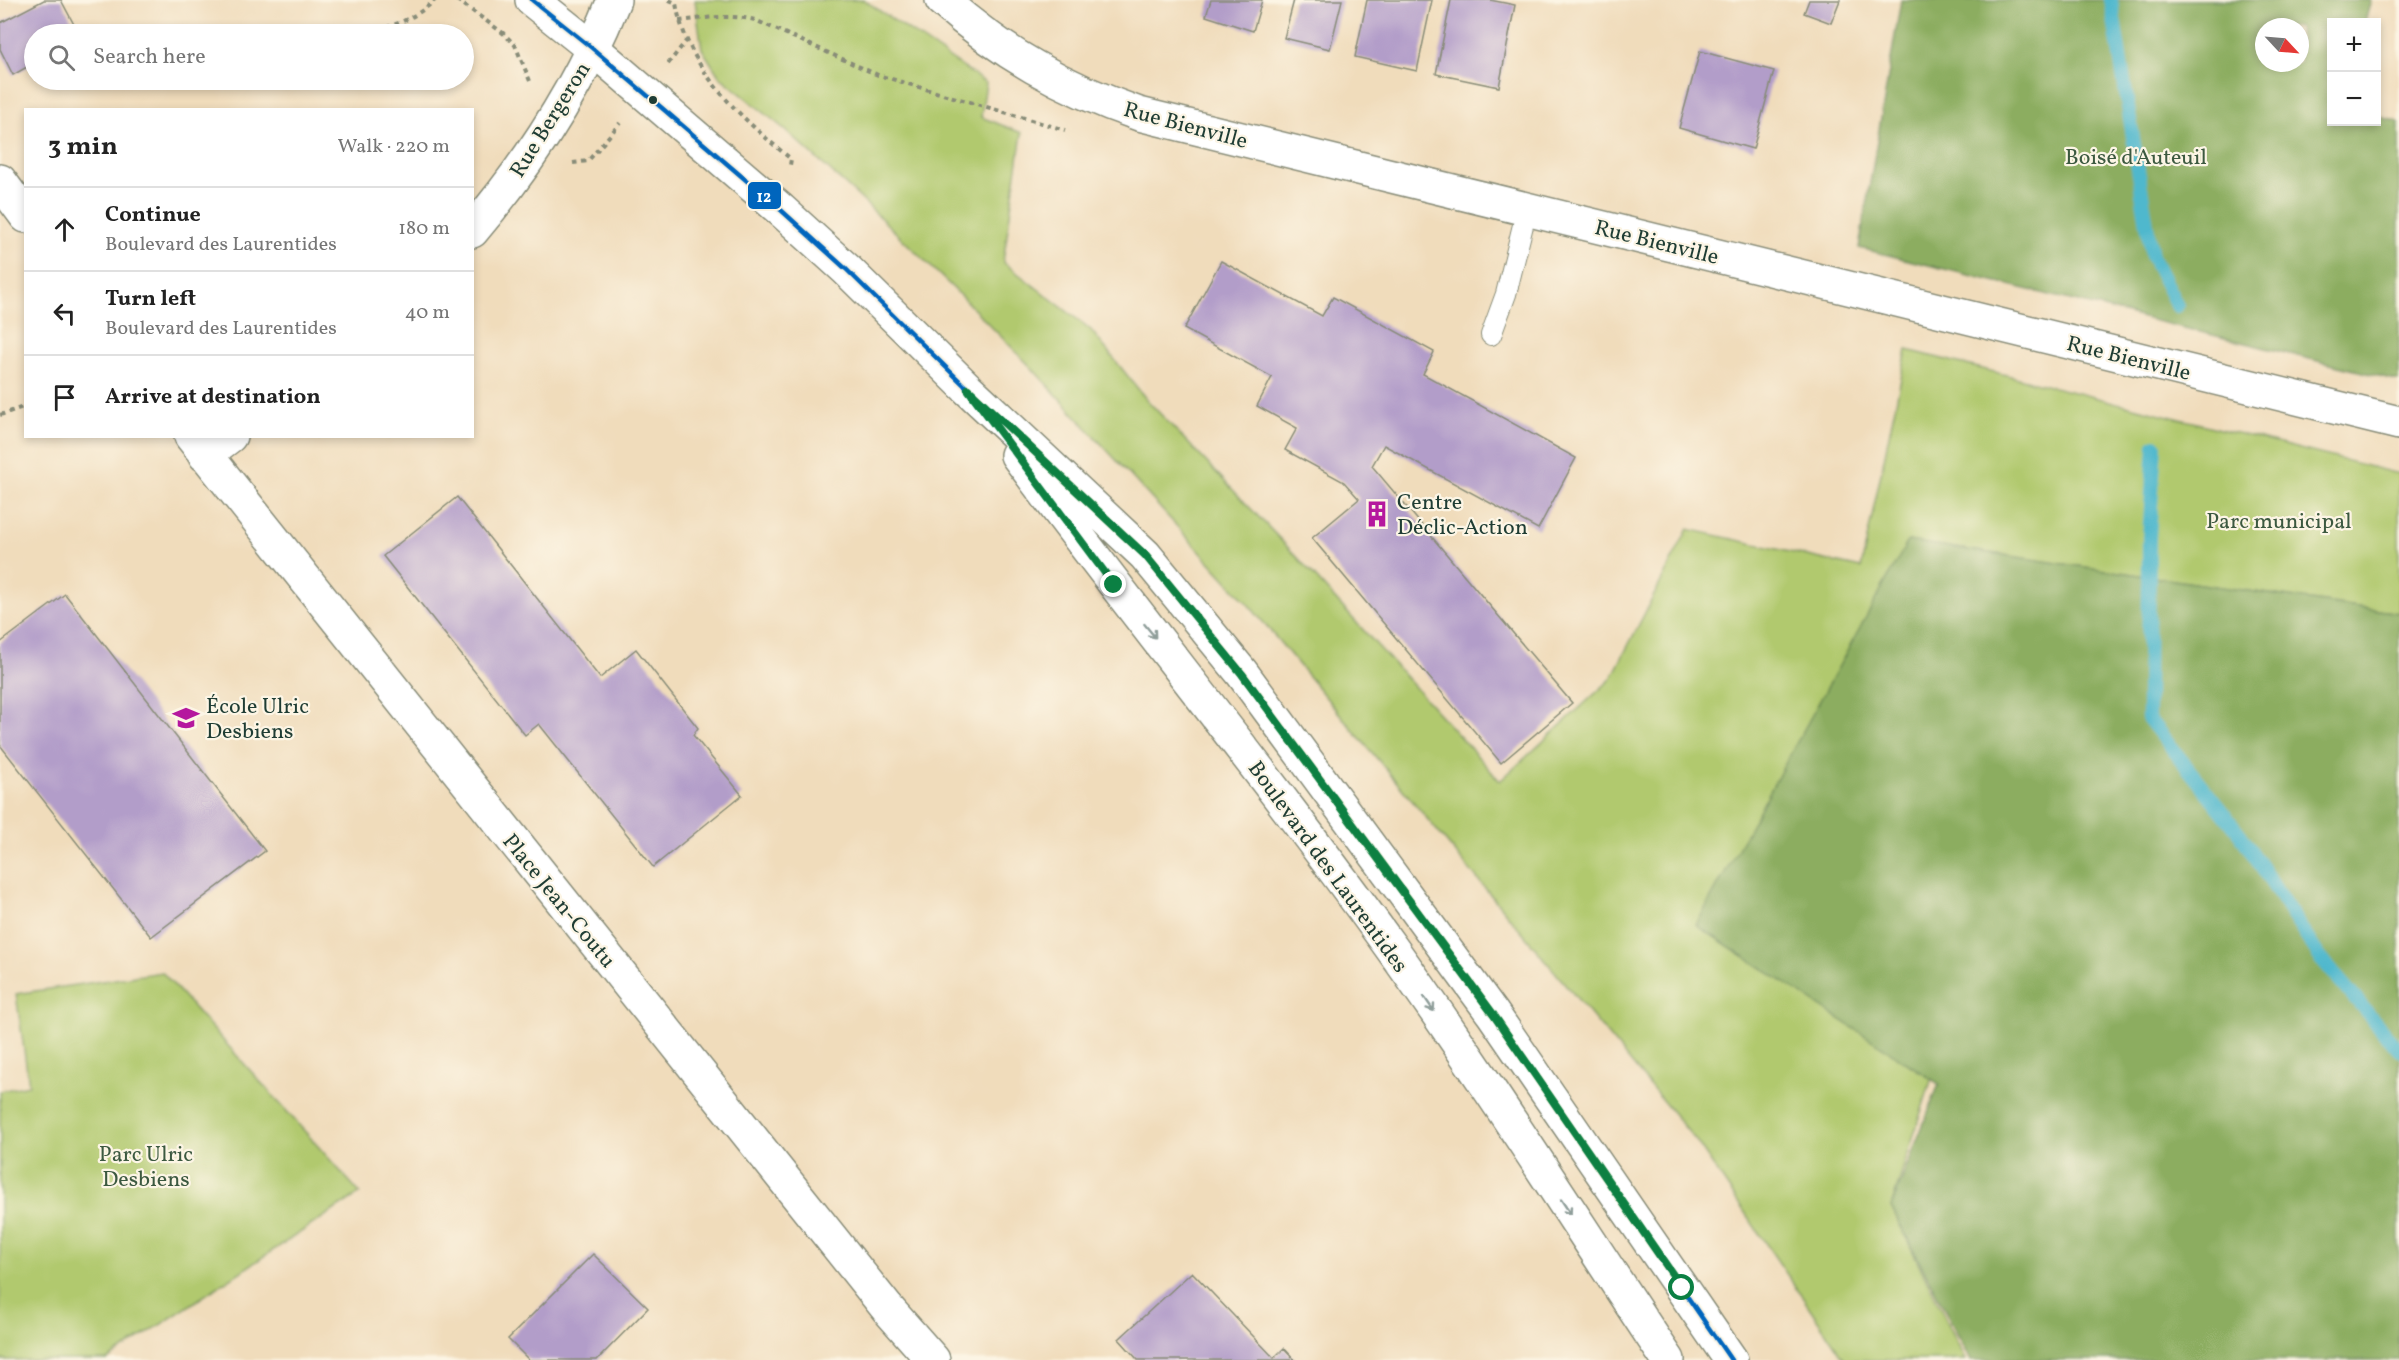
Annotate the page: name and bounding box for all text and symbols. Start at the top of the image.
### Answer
north arrow [2255,18,2309,72]
map controls [2327,18,2381,126]
button: + [2327,18,2381,72]
search box [24,24,474,90]
icon: search [45,41,78,74]
text: Search here [93,42,206,73]
street label: Rue Bergeron [503,56,599,184]
button: − [2327,72,2381,126]
unlabelled marker [647,94,659,106]
street label: Rue Bienville [1120,95,1251,158]
text: 3 min [48,129,118,165]
text: Walk · 220 m [338,133,450,161]
park label: Boisé d'Auteuil [2065,143,2207,174]
line badge: 12 [747,181,782,210]
text: 12 [757,187,771,209]
text: Continue [105,200,201,231]
icon: ahead [48,213,81,246]
street label: Rue Bienville [1591,213,1722,274]
text: 180 m [398,215,450,243]
text: Boulevard des Laurentides [105,231,337,259]
text: Turn left [105,284,196,315]
icon: left [48,297,81,330]
text: 40 m [405,299,450,327]
text: Boulevard des Laurentides [105,315,337,343]
street label: Rue Bienville [2063,329,2194,390]
icon: arrive [48,381,81,414]
text: Arrive at destination [105,382,321,413]
place label: Centre Déclic-Action [1397,488,1528,544]
building icon: Centre Déclic-Action [1362,499,1392,529]
park label: Parc municipal [2206,507,2352,538]
route end [1100,571,1126,597]
one-way arrow [1144,623,1157,639]
place label: École Ulric Desbiens [206,692,309,748]
school or university icon: École Ulric Desbiens [171,703,201,733]
street label: Boulevard des Laurentides [1240,755,1414,980]
street label: Place Jean-Coutu [494,828,622,975]
one-way arrow [1423,995,1435,1011]
park label: Parc Ulric Desbiens [99,1140,193,1196]
one-way arrow [1560,1198,1573,1215]
route start [1668,1274,1694,1300]

